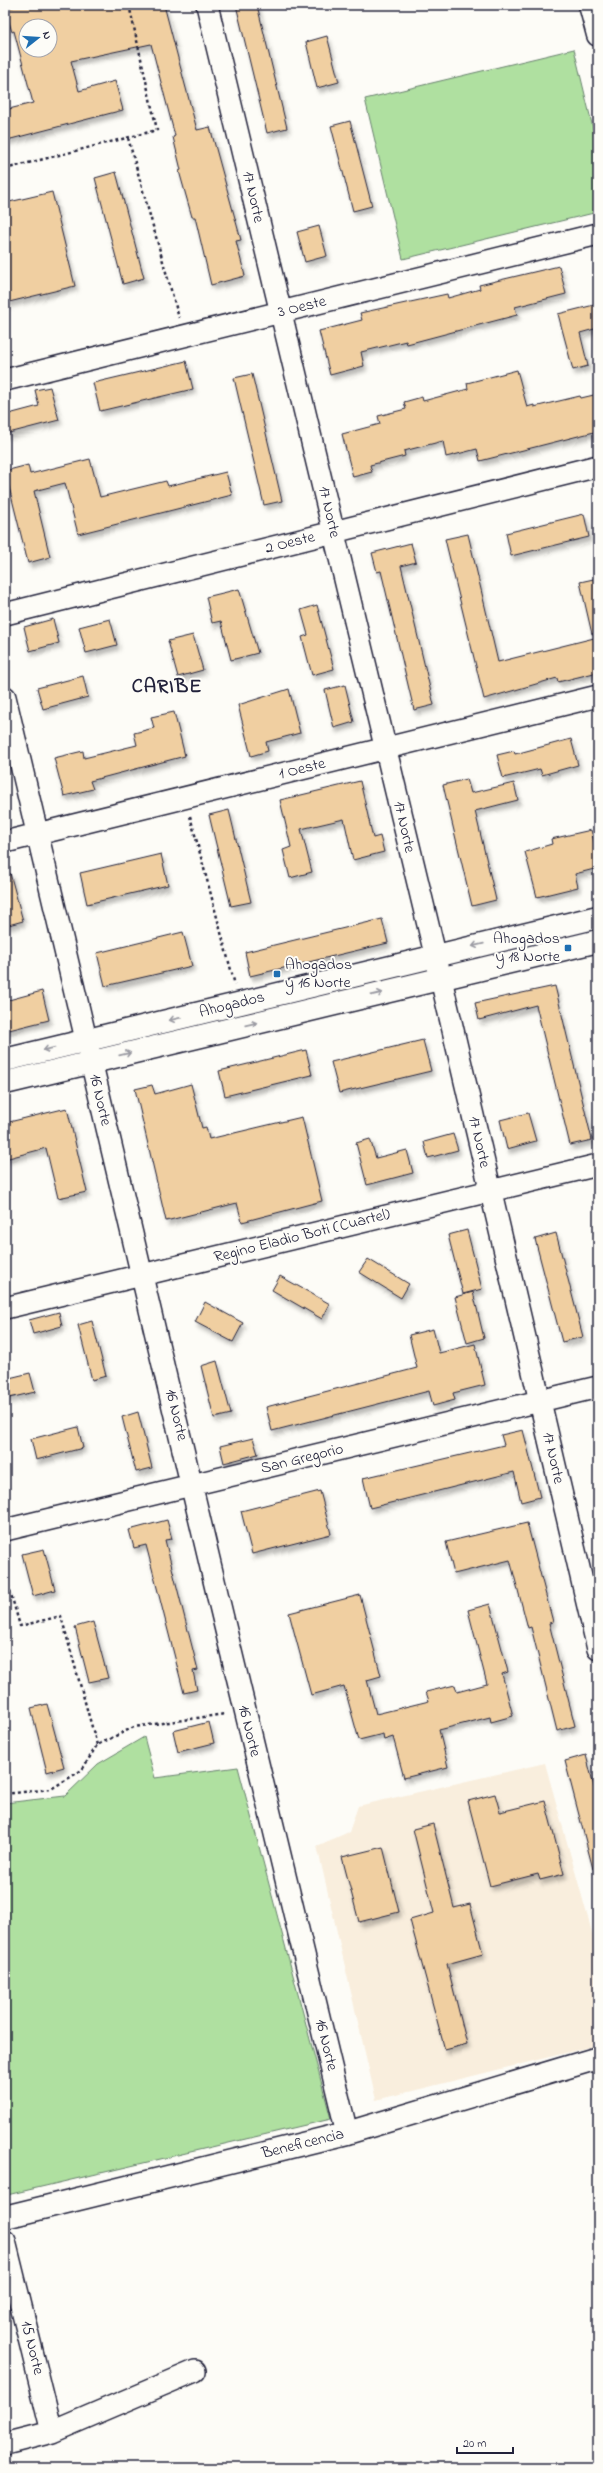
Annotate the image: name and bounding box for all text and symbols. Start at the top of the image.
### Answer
north arrow [18,18,58,58]
text: N [38,29,55,41]
street label: 17 Norte [235,169,271,226]
street label: 3 Oeste [275,289,329,325]
street label: 17 Norte [311,484,347,541]
street label: 2 Oeste [263,525,318,561]
district label: CARIBE [132,673,202,702]
street label: 1 Oeste [276,751,329,786]
street label: 17 Norte [386,799,422,856]
place label: Ahogados y 18 Norte [493,927,561,969]
one-way arrow [472,941,485,949]
marker: Ahogados y 18 Norte [563,943,573,953]
place label: Ahogados y 16 Norte [285,953,352,995]
marker: Ahogados y 16 Norte [272,969,282,979]
street label: Ahogados [197,985,267,1025]
one-way arrow [371,990,384,997]
one-way arrow [169,1016,182,1024]
one-way arrow [244,1020,257,1028]
one-way arrow [43,1046,56,1054]
one-way arrow [118,1050,131,1058]
street label: 16 Norte [82,1072,118,1129]
street label: 17 Norte [461,1114,497,1171]
street label: Regino Eladio Boti (Cuartel) [211,1202,393,1270]
street label: 16 Norte [158,1386,194,1444]
street label: 17 Norte [535,1430,571,1487]
street label: San Gregorio [258,1437,346,1481]
street label: 16 Norte [231,1702,267,1760]
street label: 16 Norte [308,2016,344,2074]
street label: Beneficencia [258,2122,347,2166]
street label: 15 Norte [14,2318,50,2378]
scale bar [457,2429,513,2455]
text: 20 m [463,2435,486,2453]

